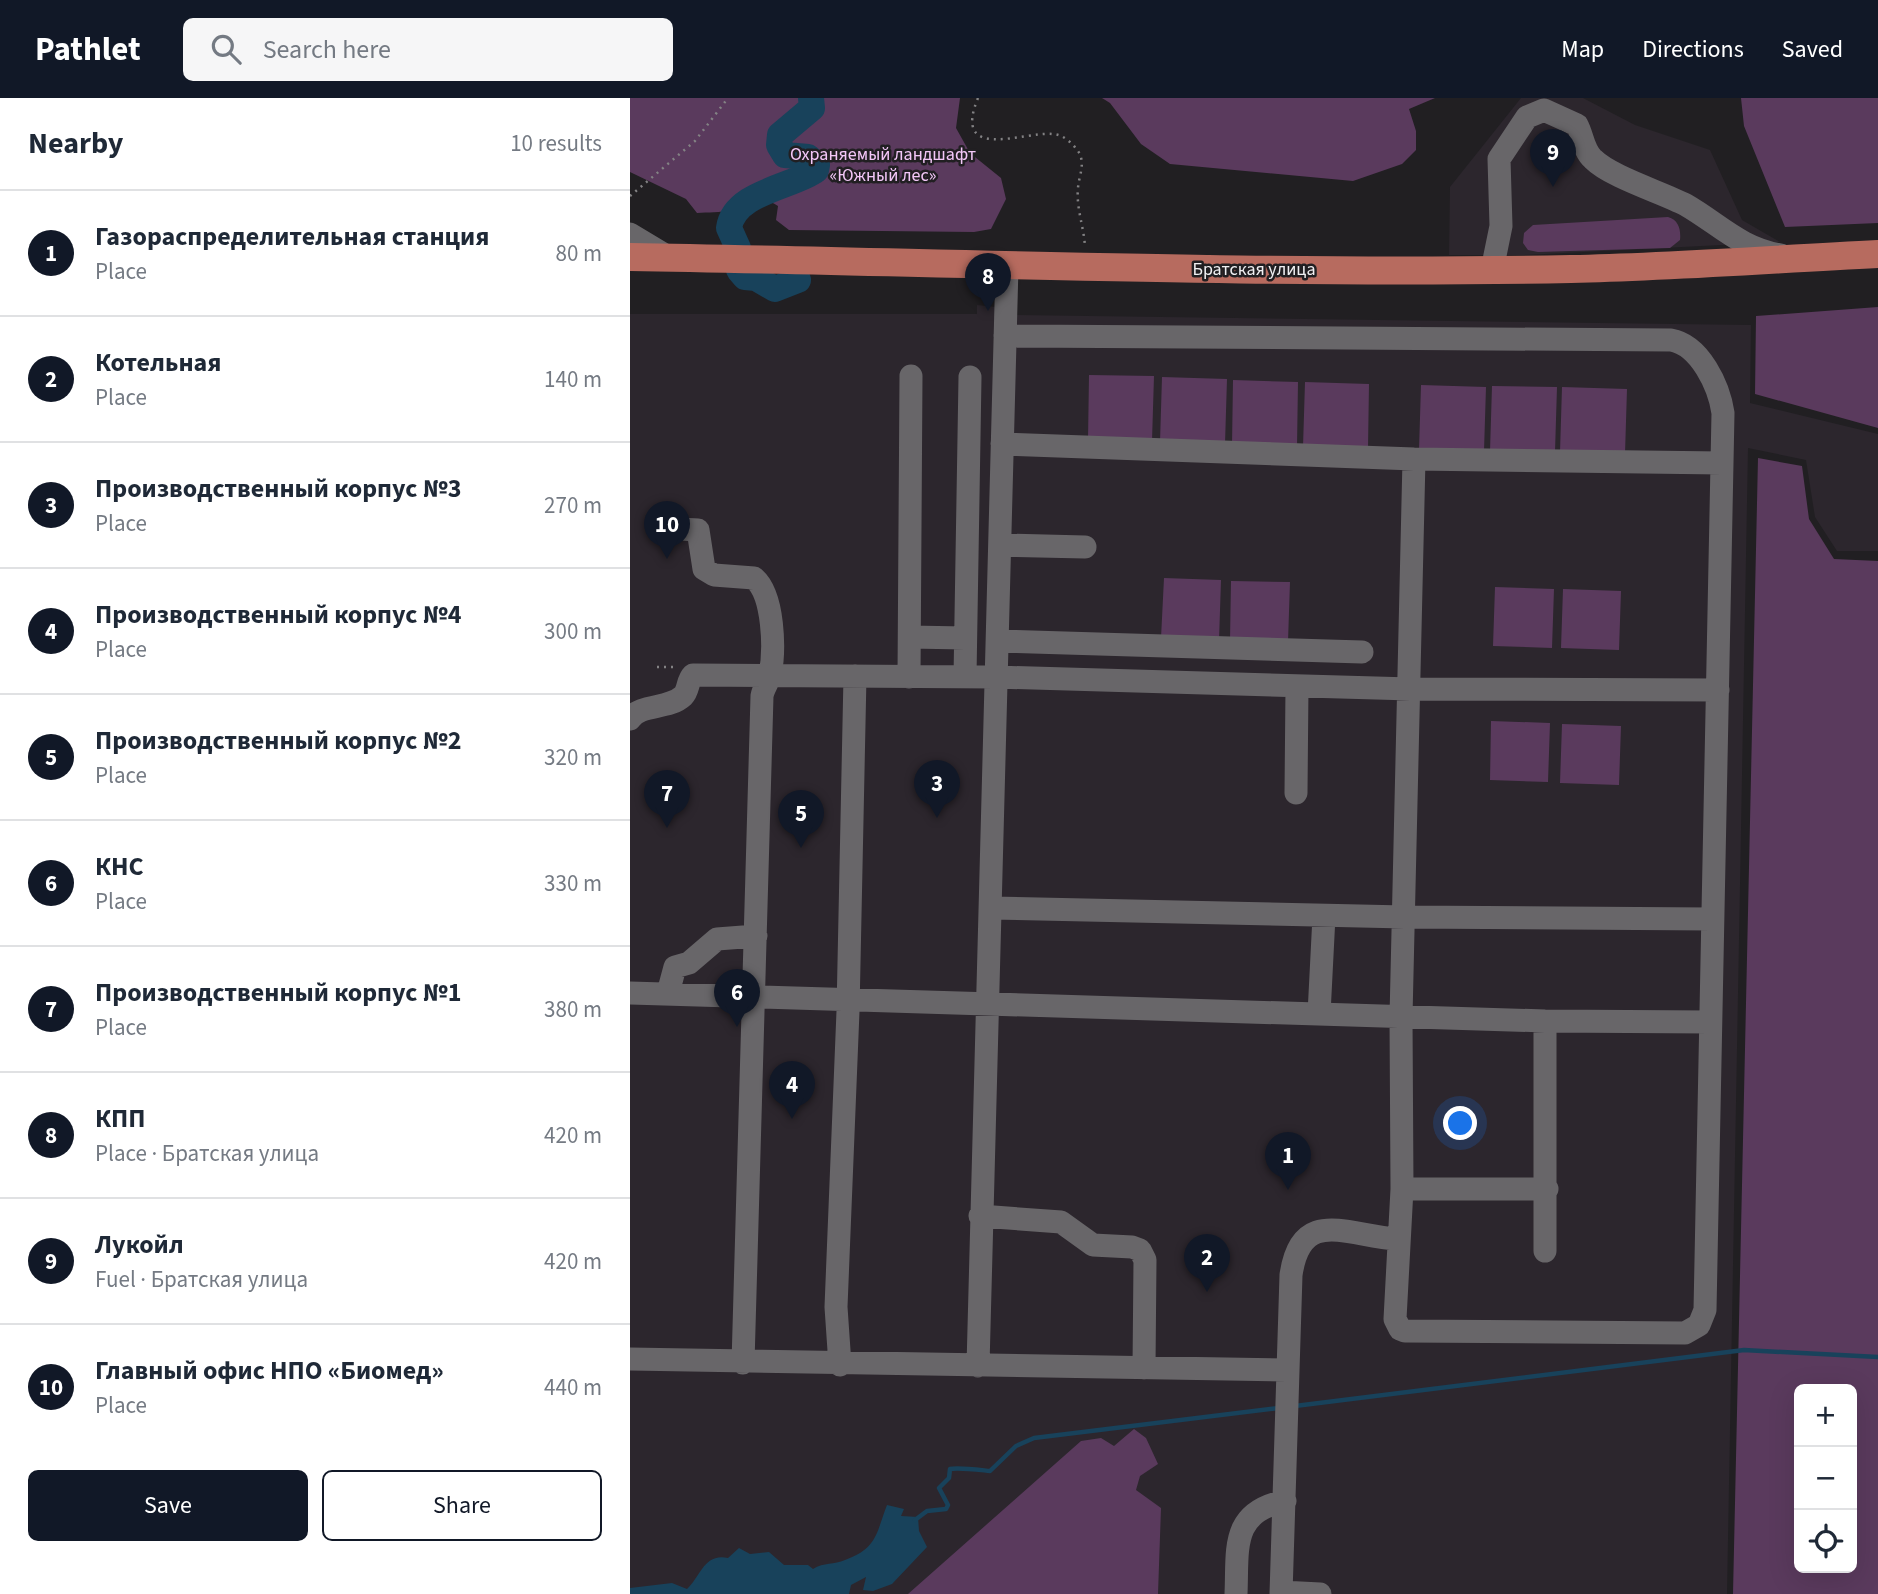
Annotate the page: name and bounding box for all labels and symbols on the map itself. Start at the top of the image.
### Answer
pin: 9 [1530,129,1576,187]
park label: Охраняемый ландшафт «Южный лес» [790,142,976,188]
pin: 8 [965,253,1011,311]
street label: Братская улица [1192,257,1316,282]
pin: 10 [644,501,690,559]
pin: 3 [914,760,960,818]
pin: 7 [644,770,690,828]
pin: 5 [778,790,824,848]
pin: 6 [714,969,760,1027]
pin: 4 [769,1061,815,1119]
your location [1443,1106,1477,1140]
pin: 1 [1265,1132,1311,1190]
pin: 2 [1184,1234,1230,1292]

